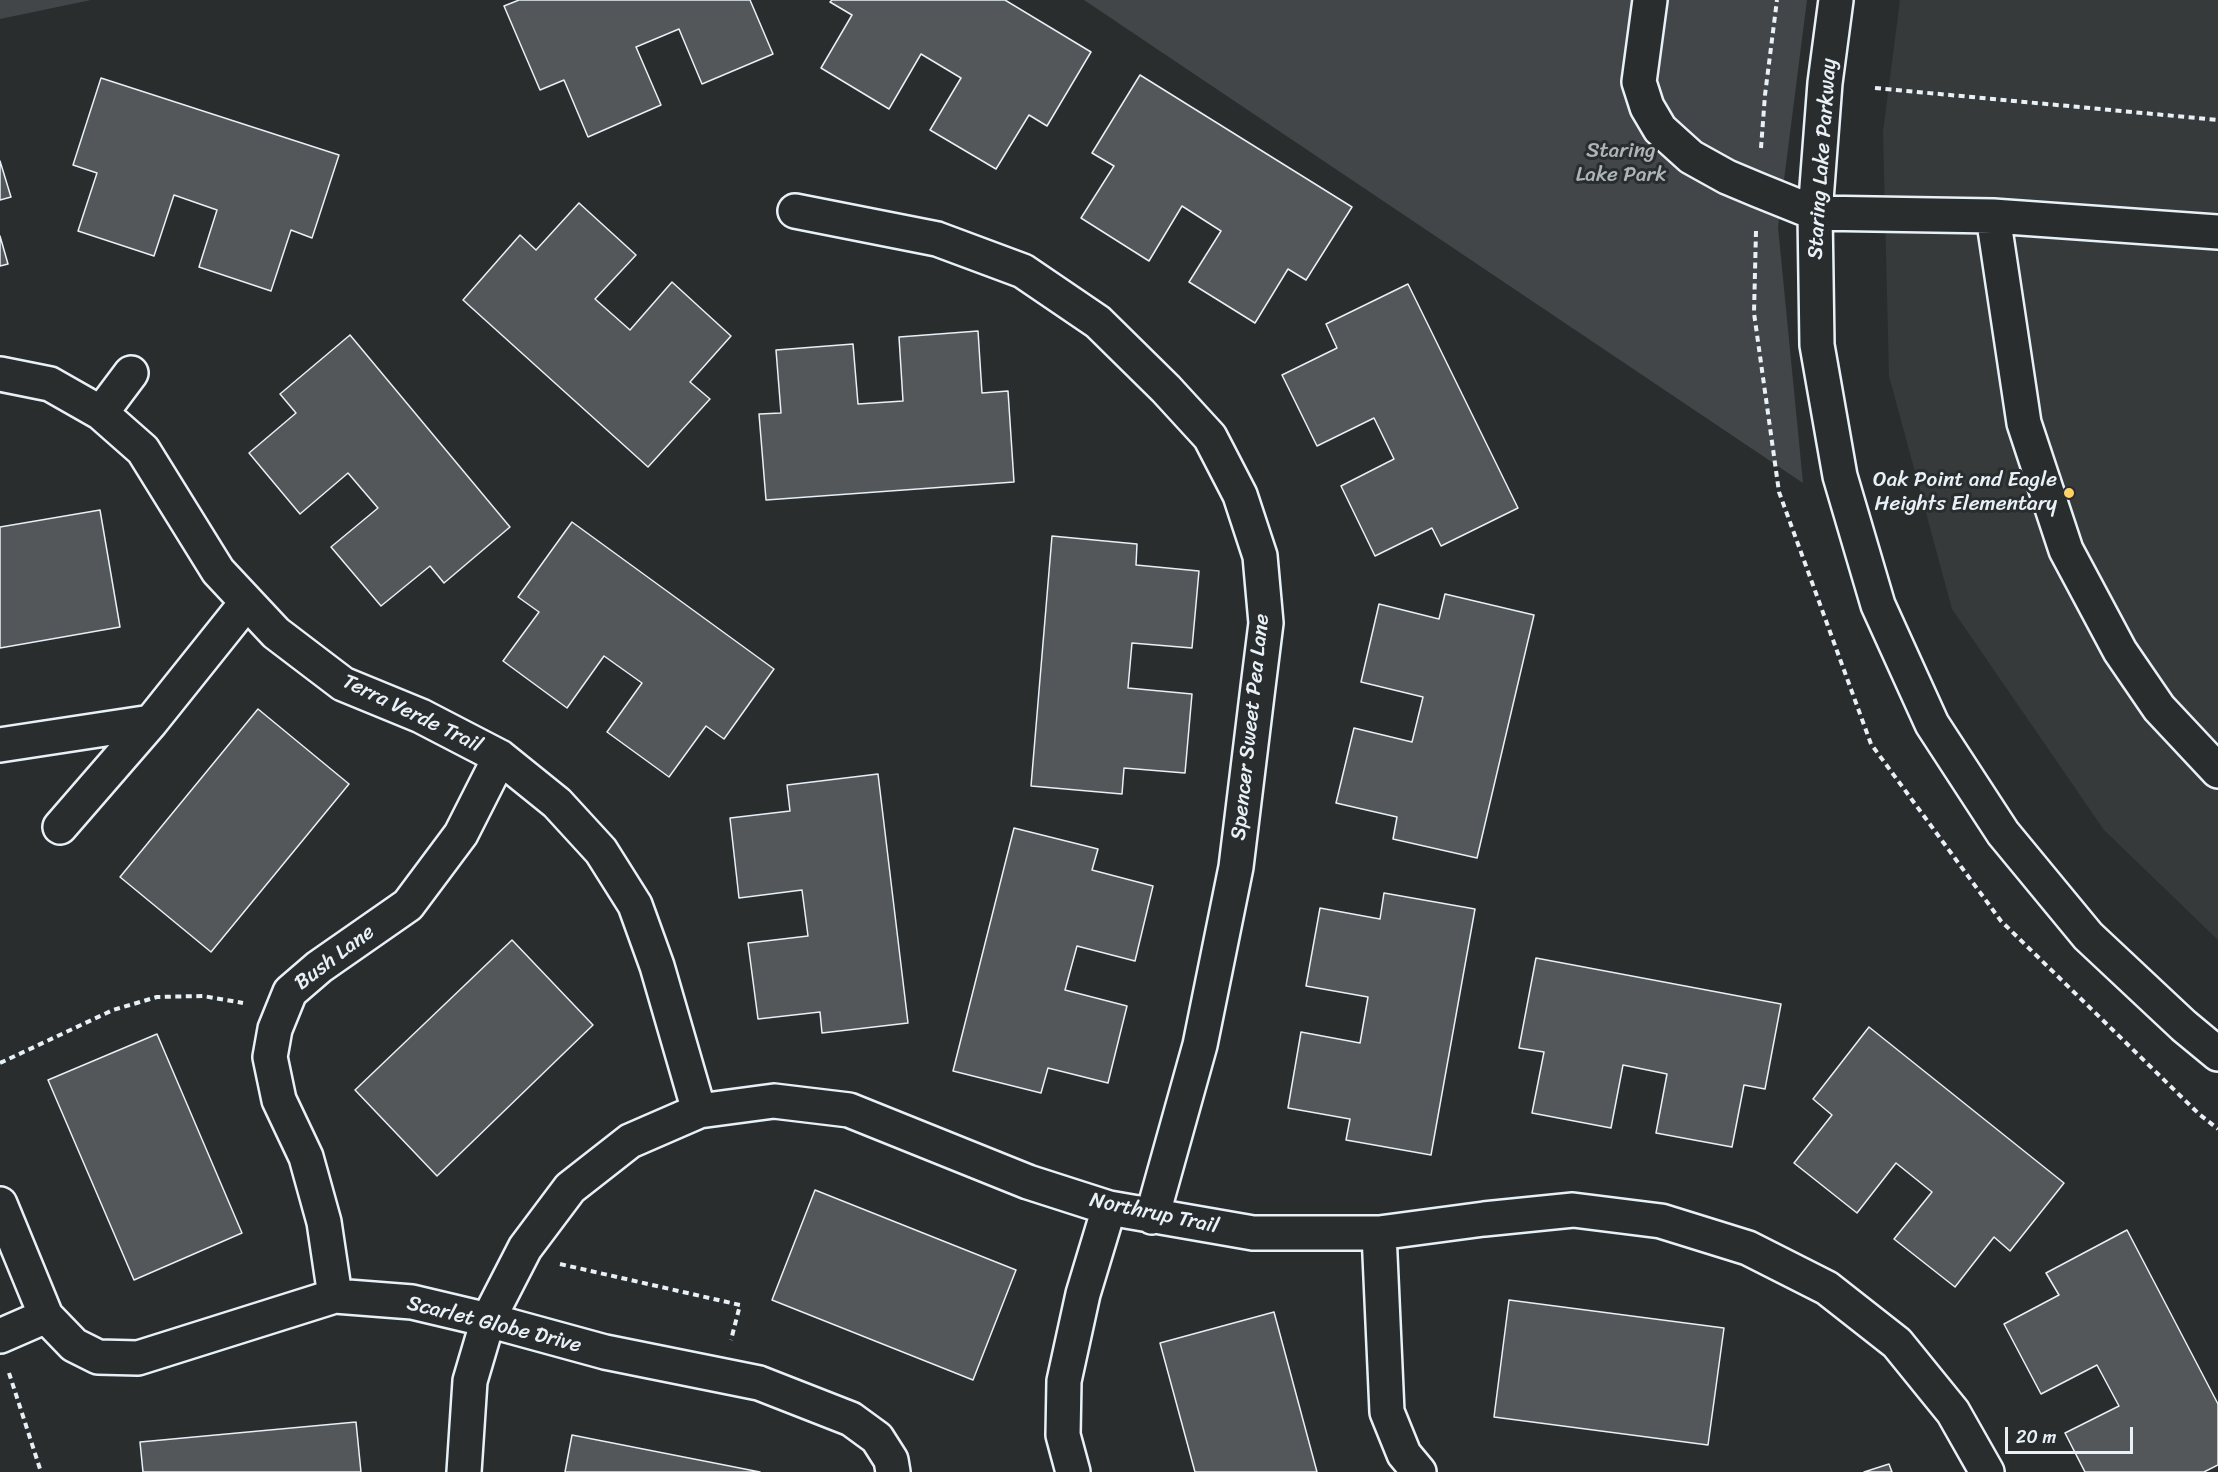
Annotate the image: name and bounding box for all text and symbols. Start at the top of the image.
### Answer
street label: Staring Lake Parkway [1803,58,1843,260]
park label: Staring Lake Park [1576,139,1666,189]
place label: Oak Point and Eagle Heights Elementary [1873,468,2057,518]
marker: Oak Point and Eagle Heights Elementary [2062,486,2076,500]
street label: Spencer Sweet Pea Lane [1227,613,1275,841]
street label: Terra Verde Trail [338,669,486,759]
street label: Bush Lane [290,920,380,996]
street label: Northrup Trail [1087,1188,1221,1240]
street label: Scarlet Globe Drive [404,1291,584,1359]
scale bar [2008,1415,2136,1453]
text: 20 m [2016,1421,2056,1453]

